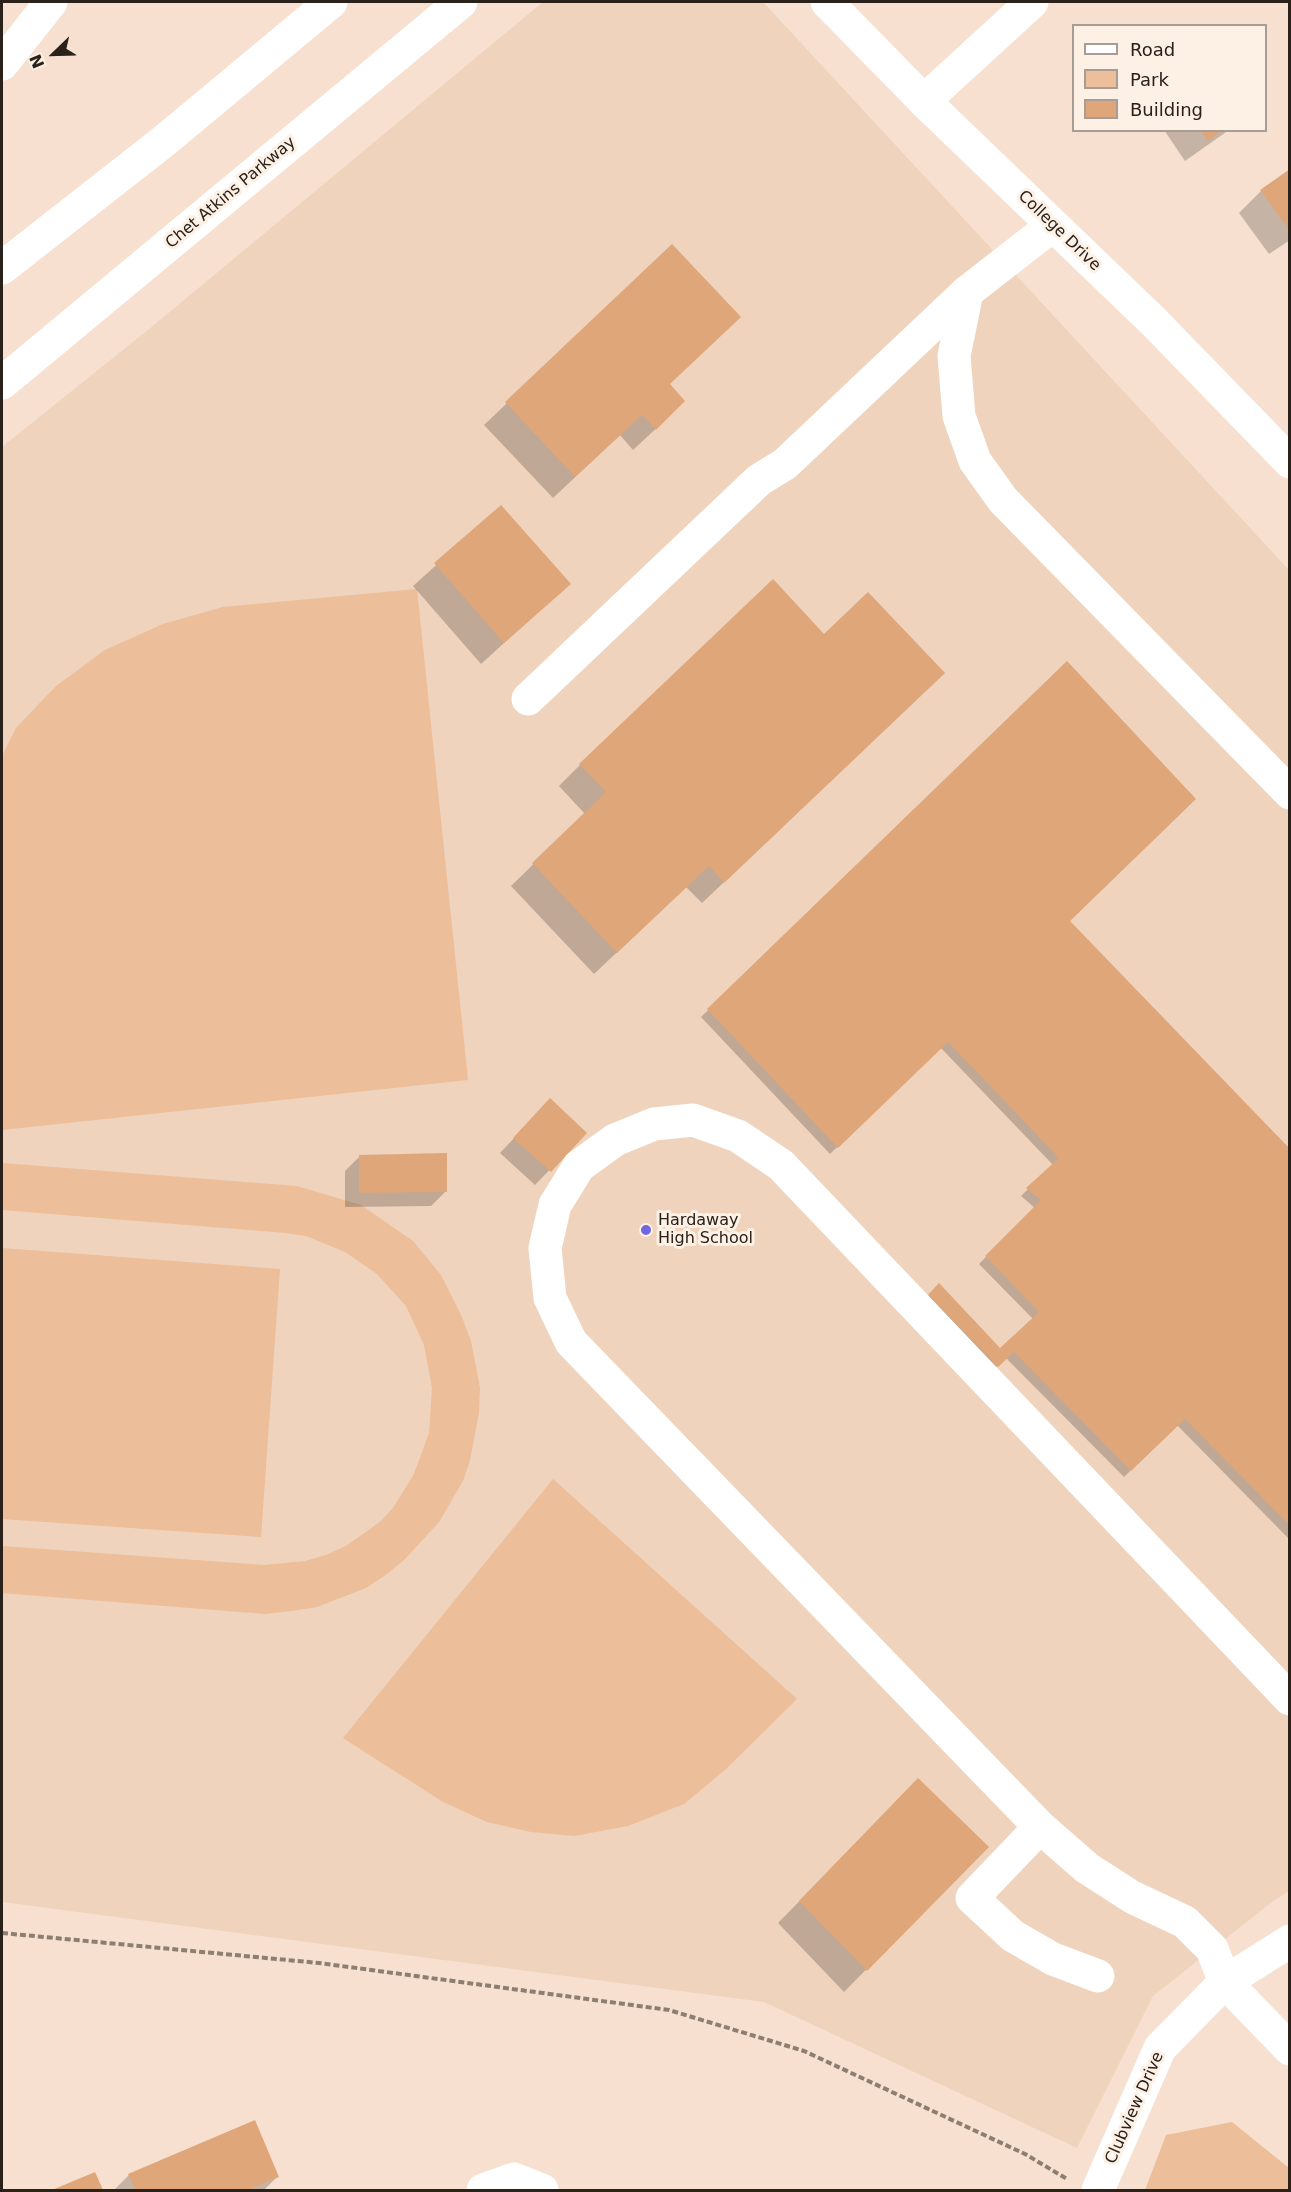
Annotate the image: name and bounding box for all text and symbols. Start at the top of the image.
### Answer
north arrow [24,24,84,84]
legend [1072,24,1267,132]
text: Road [1130,39,1175,60]
text: N [26,51,48,71]
text: Park [1130,69,1169,90]
text: Building [1130,99,1203,120]
street label: Chet Atkins Parkway [162,133,300,253]
street label: College Drive [1014,187,1104,275]
place label: Hardaway High School [658,1211,753,1249]
marker: Hardaway High School [639,1223,653,1237]
street label: Clubview Drive [1102,2049,1168,2167]

